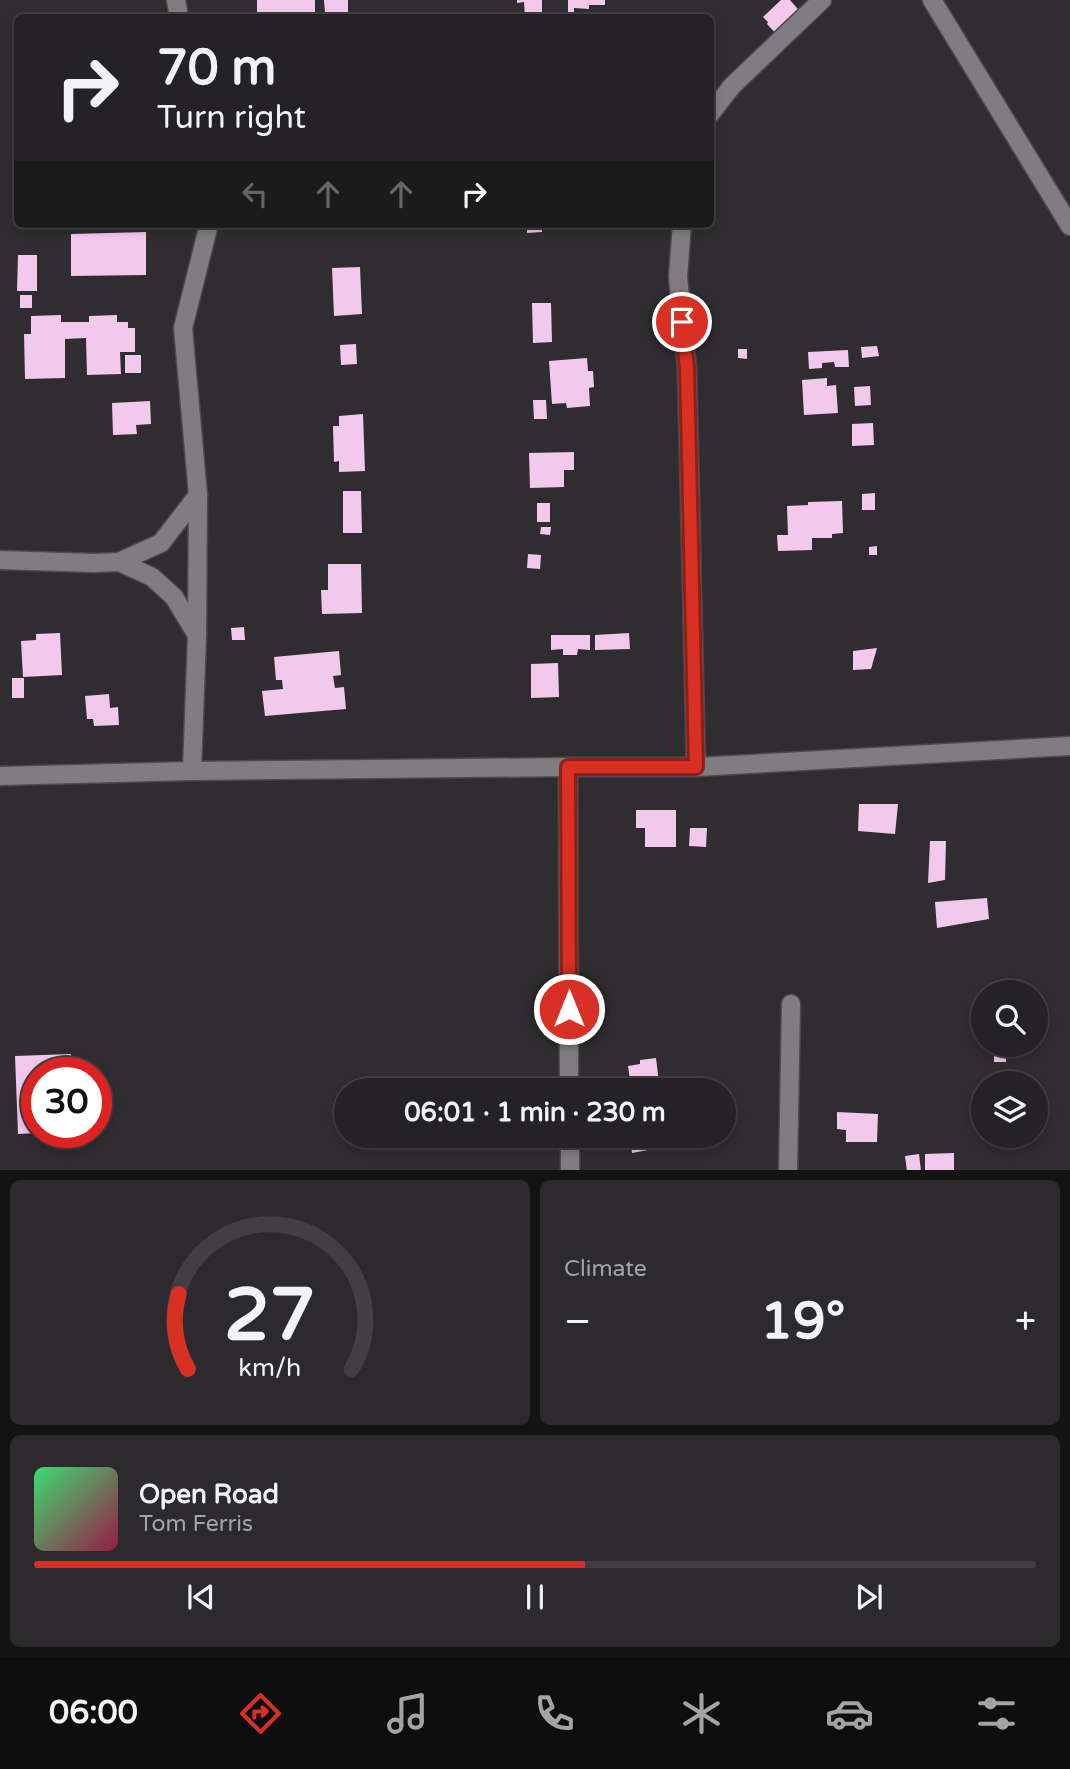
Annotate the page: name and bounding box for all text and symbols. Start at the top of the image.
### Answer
text: 70 m [157,39,276,98]
icon: right [42,42,133,133]
text: Turn right [157,99,306,137]
icon: left [236,175,274,213]
icon: ahead [309,175,347,213]
icon: ahead [382,175,420,213]
icon: right [455,175,493,213]
pin [652,292,712,352]
icon: arrive [663,303,701,341]
position arrow [532,972,606,1046]
map controls [971,980,1048,1148]
button: search [971,980,1048,1057]
speed limit sign: 30 [21,1057,112,1148]
button: layers [971,1071,1048,1148]
text: 06:01 · 1 min · 230 m [404,1097,666,1128]
text: Climate [564,1255,647,1283]
text: 27 [224,1272,316,1360]
text: 19° [760,1290,845,1353]
text: − [564,1299,591,1345]
text: + [1015,1299,1036,1345]
text: km/h [239,1352,301,1382]
text: Open Road [139,1479,279,1510]
text: Tom Ferris [139,1510,253,1538]
icon: previous [182,1578,220,1616]
icon: pause [516,1578,554,1616]
icon: next [850,1578,888,1616]
icon: directions [236,1689,285,1738]
icon: music [383,1689,432,1738]
icon: phone [530,1689,579,1738]
icon: climate [677,1689,726,1738]
icon: car [825,1689,874,1738]
icon: filters [972,1689,1021,1738]
text: 06:00 [49,1694,138,1732]

